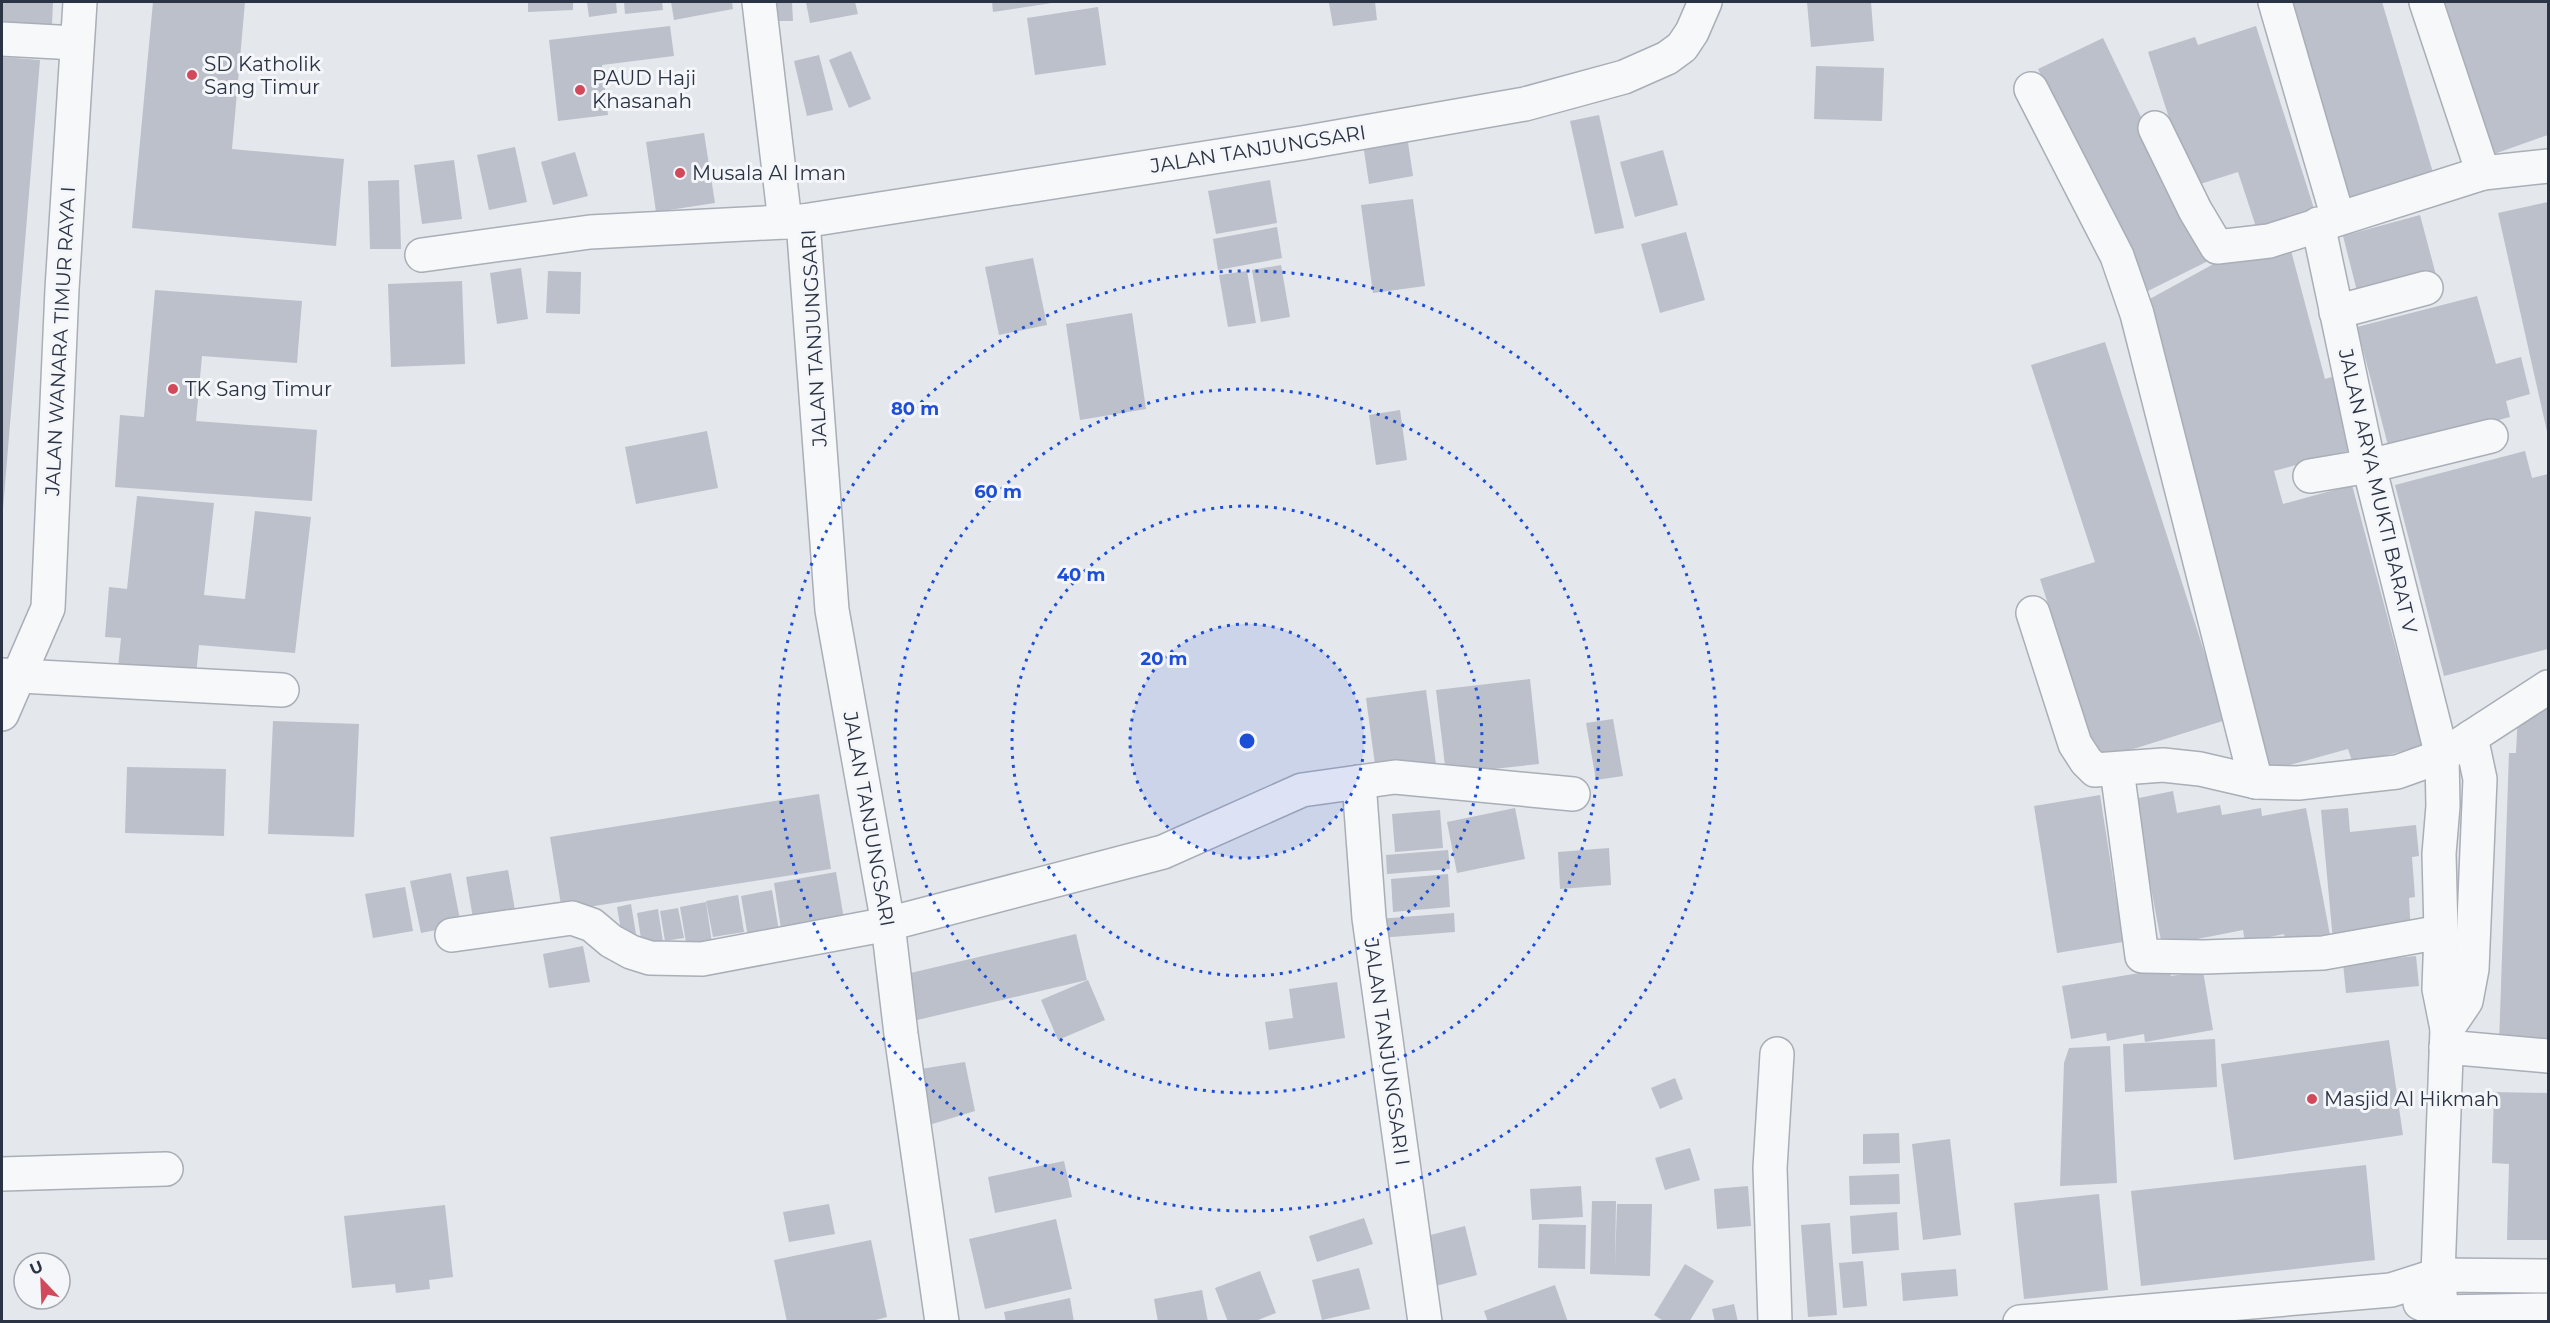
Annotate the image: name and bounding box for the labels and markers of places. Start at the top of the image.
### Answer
place label: SD Katholik Sang Timur [204,52,321,99]
place label: PAUD Haji Khasanah [592,66,696,113]
marker: SD Katholik Sang Timur [185,68,199,82]
marker: PAUD Haji Khasanah [573,83,587,97]
place label: Musala Al Iman [692,161,846,185]
marker: Musala Al Iman [673,166,687,180]
place label: TK Sang Timur [185,377,332,401]
marker: TK Sang Timur [166,382,180,396]
centre of rings [1237,731,1257,751]
place label: Masjid Al Hikmah [2324,1087,2499,1111]
marker: Masjid Al Hikmah [2305,1092,2319,1106]

